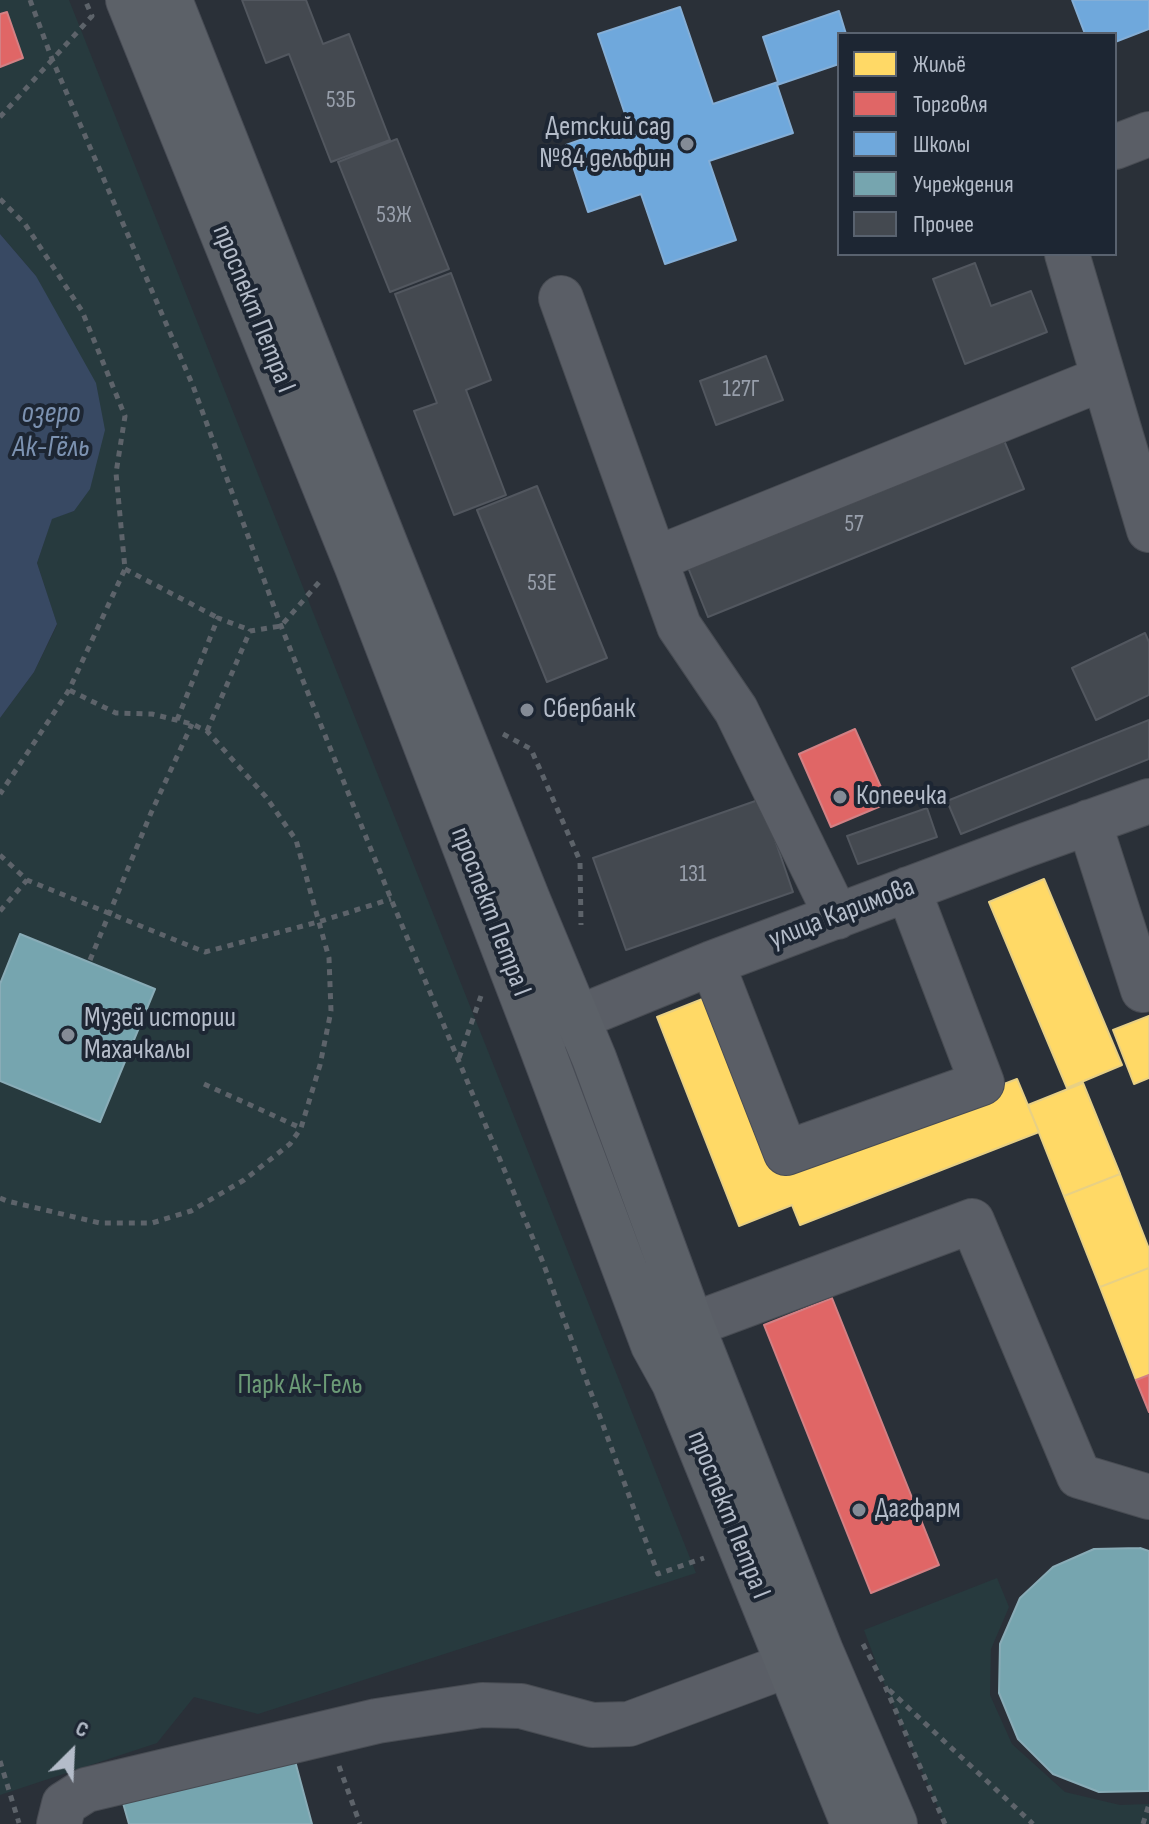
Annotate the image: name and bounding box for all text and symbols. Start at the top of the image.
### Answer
legend [837,32,1117,256]
text: Жильё [913,50,966,79]
house number: 53Б [326,87,356,115]
text: Торговля [913,90,988,119]
place label: Детский сад №84 дельфин [539,111,671,177]
text: Школы [913,130,970,159]
marker: Детский сад №84 дельфин [678,135,696,153]
text: Учреждения [913,170,1014,199]
house number: 53Ж [376,202,412,230]
text: Прочее [913,210,974,239]
street label: проспект Петра I [204,220,302,398]
house number: 127Г [722,376,760,404]
water label: озеро Ак-Гёль [12,396,90,466]
house number: 57 [844,511,864,539]
house number: 53Е [527,570,557,598]
place label: Сбербанк [543,693,636,727]
marker: Сбербанк [518,701,536,719]
place label: Копеечка [856,780,947,814]
marker: Копеечка [831,788,849,806]
street label: проспект Петра I [442,823,538,1001]
house number: 131 [680,861,706,889]
street label: улица Каримова [764,871,920,957]
place label: Музей истории Махачкалы [84,1002,236,1068]
marker: Музей истории Махачкалы [59,1026,77,1044]
park label: Парк Ак-Гель [237,1369,363,1403]
street label: проспект Петра I [679,1426,777,1604]
place label: Дагфарм [875,1493,961,1527]
marker: Дагфарм [850,1501,868,1519]
north arrow [32,1712,112,1792]
text: С [71,1715,93,1744]

